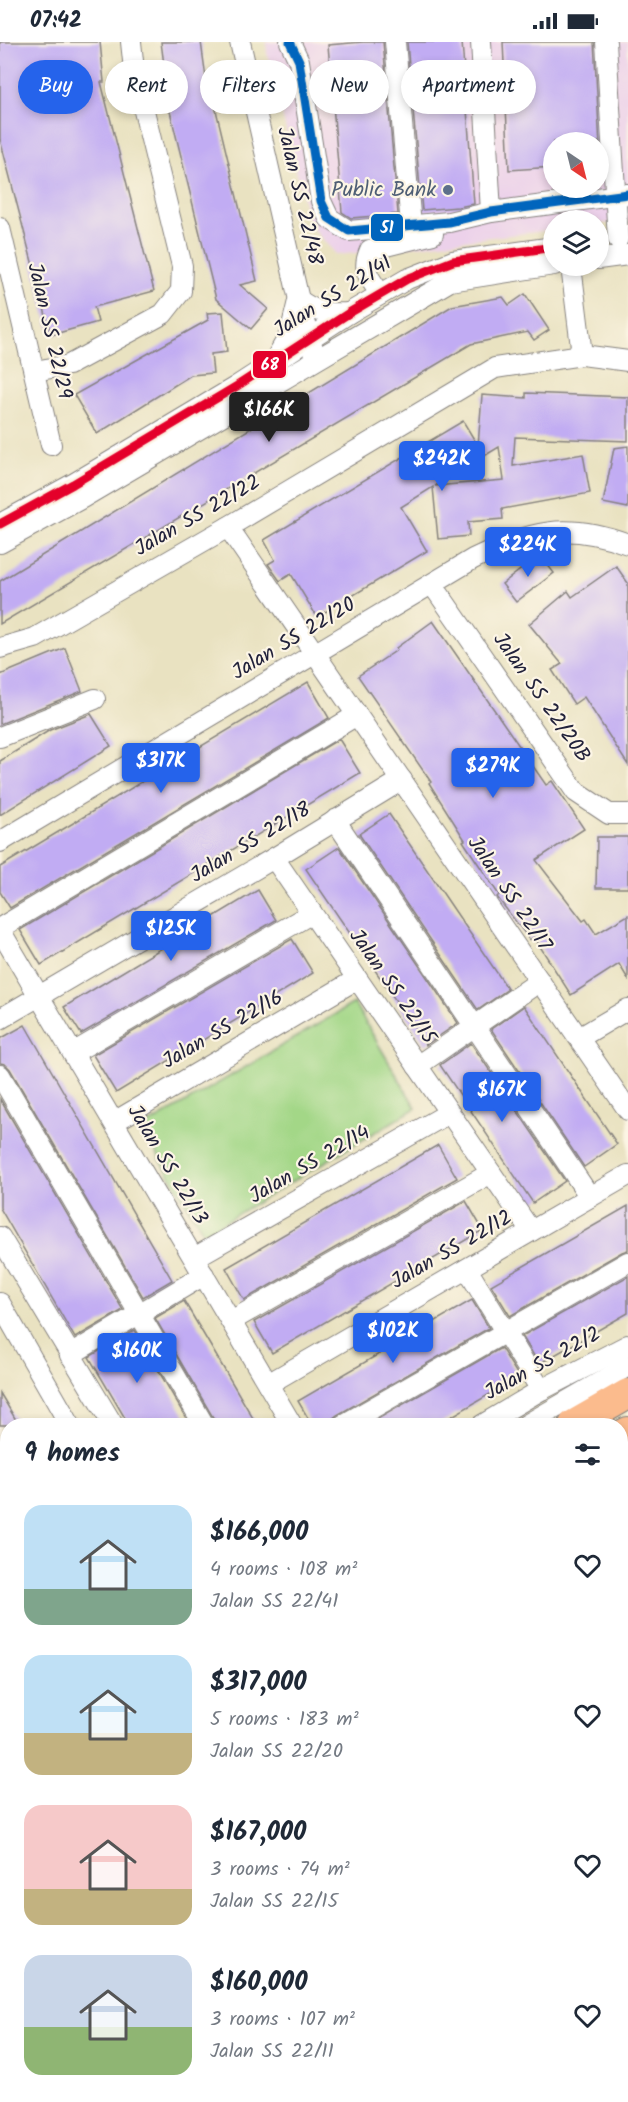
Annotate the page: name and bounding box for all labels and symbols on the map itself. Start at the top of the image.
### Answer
street label: Jalan SS 22/48 [267,124,331,269]
north arrow [543,132,609,198]
place label: Public Bank [331,174,436,207]
marker: Public Bank [441,183,455,197]
line badge: 51 [370,213,404,242]
text: 51 [380,216,394,241]
street label: Jalan SS 22/41 [267,247,399,347]
street label: Jalan SS 22/29 [17,259,81,403]
line badge: 68 [252,350,287,379]
text: 68 [261,353,280,378]
pin: $166K [227,392,311,443]
pin: $242K [400,441,484,492]
street label: Jalan SS 22/22 [129,466,267,566]
pin: $224K [486,527,570,578]
street label: Jalan SS 22/20 [226,589,362,689]
street label: Jalan SS 22/20B [484,626,598,770]
pin: $317K [119,743,203,794]
pin: $279K [451,748,535,799]
street label: Jalan SS 22/18 [184,794,318,892]
street label: Jalan SS 22/17 [458,830,561,959]
pin: $125K [129,911,213,962]
street label: Jalan SS 22/15 [340,922,445,1053]
street label: Jalan SS 22/16 [156,982,290,1078]
pin: $167K [460,1072,544,1123]
street label: Jalan SS 22/13 [118,1098,216,1232]
street label: Jalan SS 22/14 [243,1117,377,1213]
street label: Jalan SS 22/12 [385,1202,519,1298]
pin: $102K [351,1313,435,1364]
street label: Jalan SS 22/2 [479,1318,607,1410]
pin: $160K [95,1333,179,1384]

